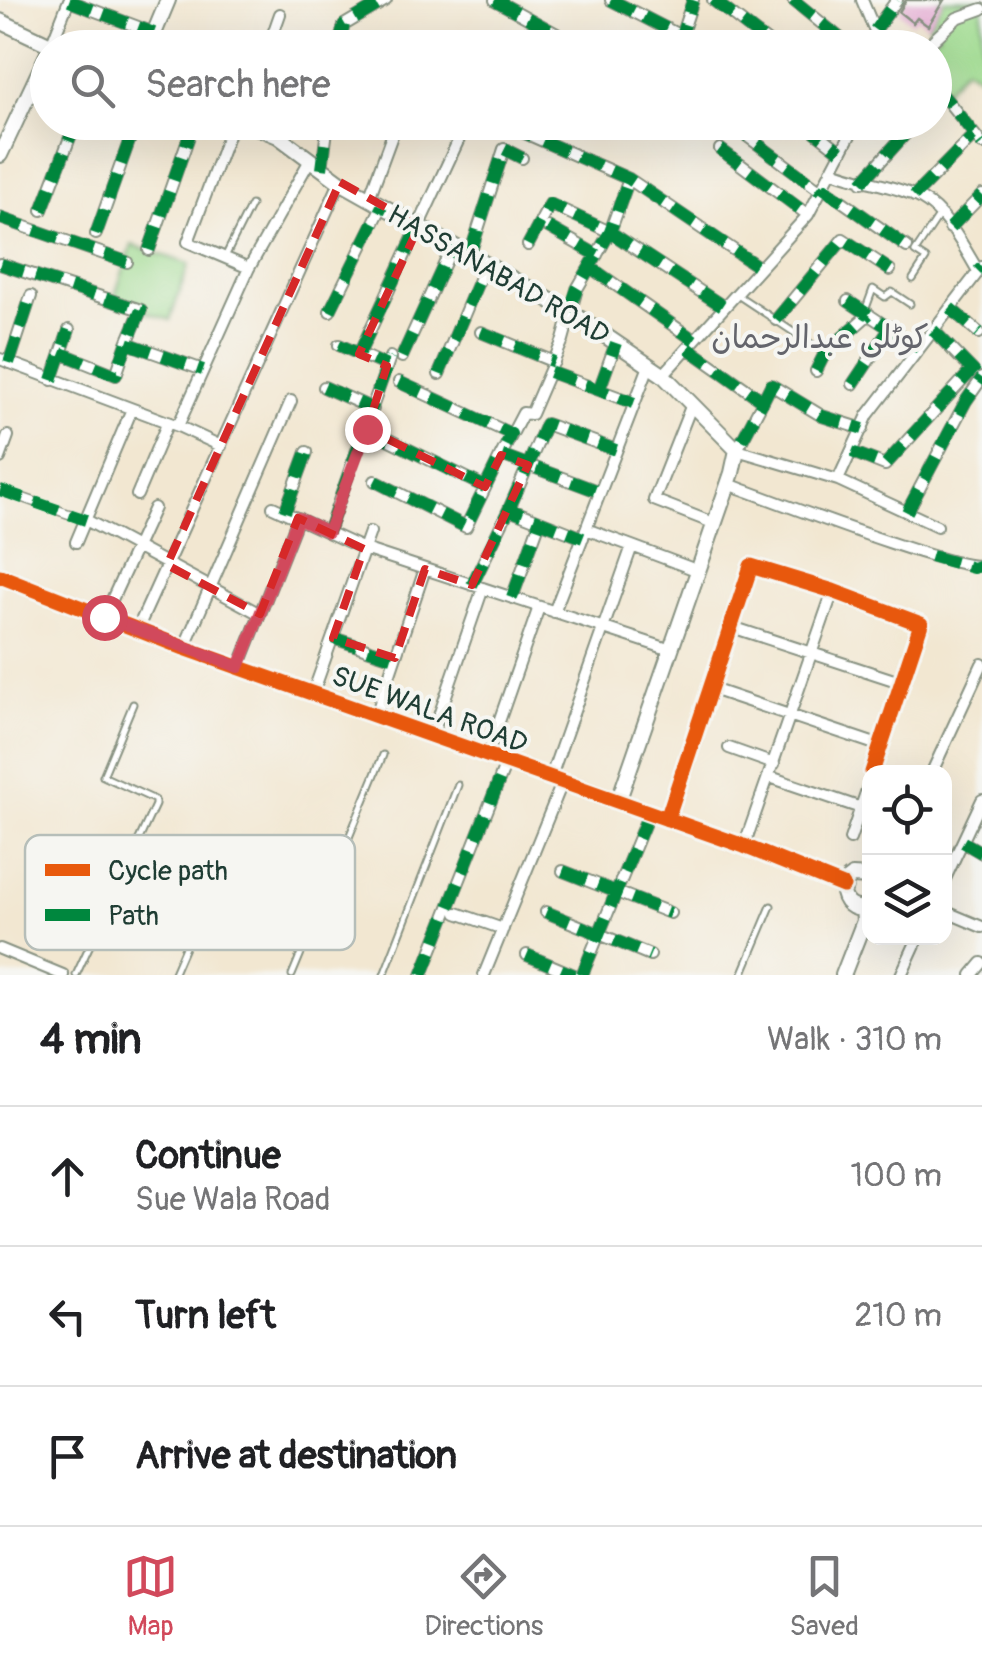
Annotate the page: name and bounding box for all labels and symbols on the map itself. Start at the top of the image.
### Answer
street label: HASSANABAD ROAD [381,198,615,353]
district label: کوٹلی عبدالرحمان [711,318,929,358]
route end [345,407,391,453]
route start [82,595,128,641]
street label: SUE WALA ROAD [327,659,532,762]
legend [25,835,355,950]
text: Cycle path [108,854,228,889]
text: Path [108,899,159,934]

